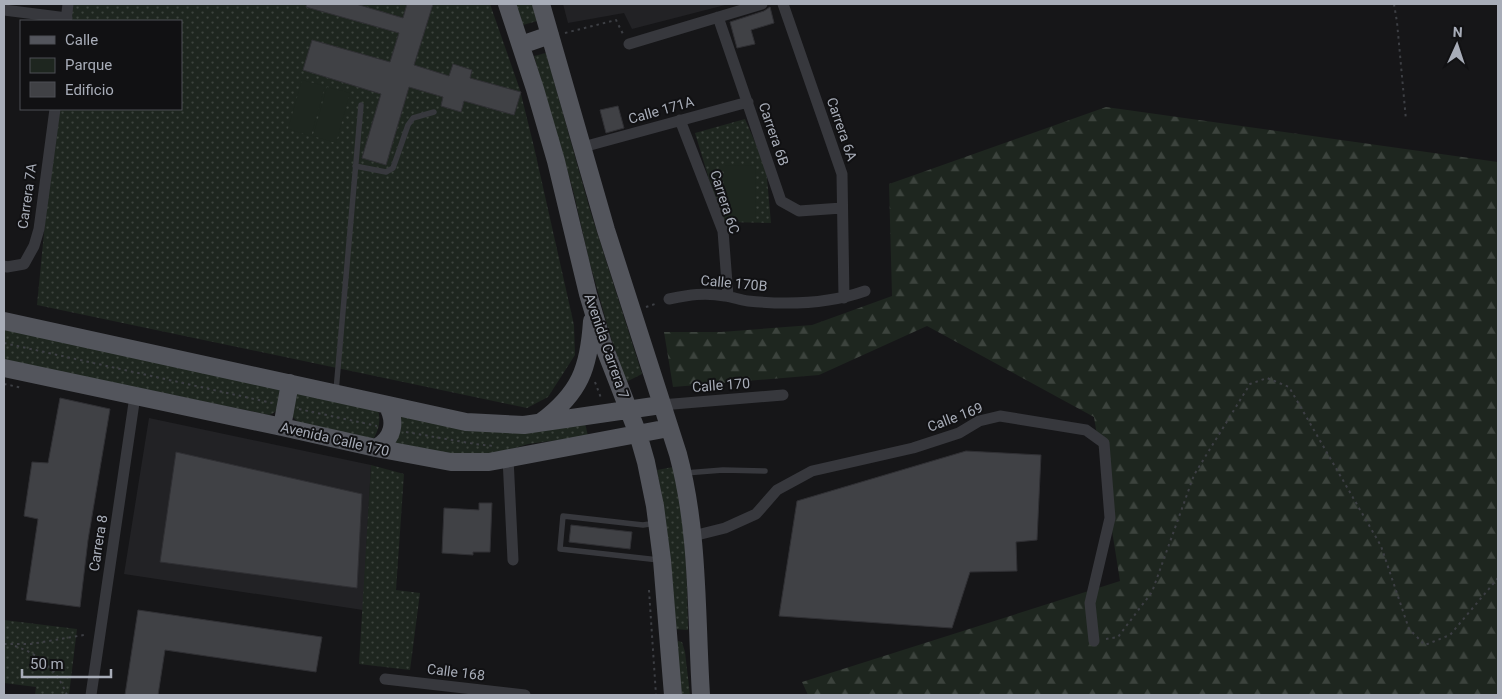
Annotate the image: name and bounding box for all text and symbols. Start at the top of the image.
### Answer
legend [20,20,182,110]
north arrow [1432,20,1482,70]
text: N [1452,24,1463,40]
text: Calle [65,31,98,49]
text: Parque [65,56,112,74]
text: Edificio [65,81,114,99]
street label: Calle 171A [627,93,695,127]
street label: Carrera 6A [824,95,860,163]
street label: Carrera 6B [756,100,792,168]
street label: Carrera 7A [14,162,40,230]
street label: Carrera 6C [707,168,743,236]
street label: Calle 170B [700,272,768,294]
street label: Avenida Carrera 7 [582,291,633,401]
street label: Calle 170 [691,375,751,395]
street label: Calle 169 [925,399,985,435]
street label: Avenida Calle 170 [279,419,391,459]
street label: Carrera 8 [86,514,110,572]
scale bar [22,646,111,678]
text: 50 m [30,655,64,673]
street label: Calle 168 [426,661,486,683]

